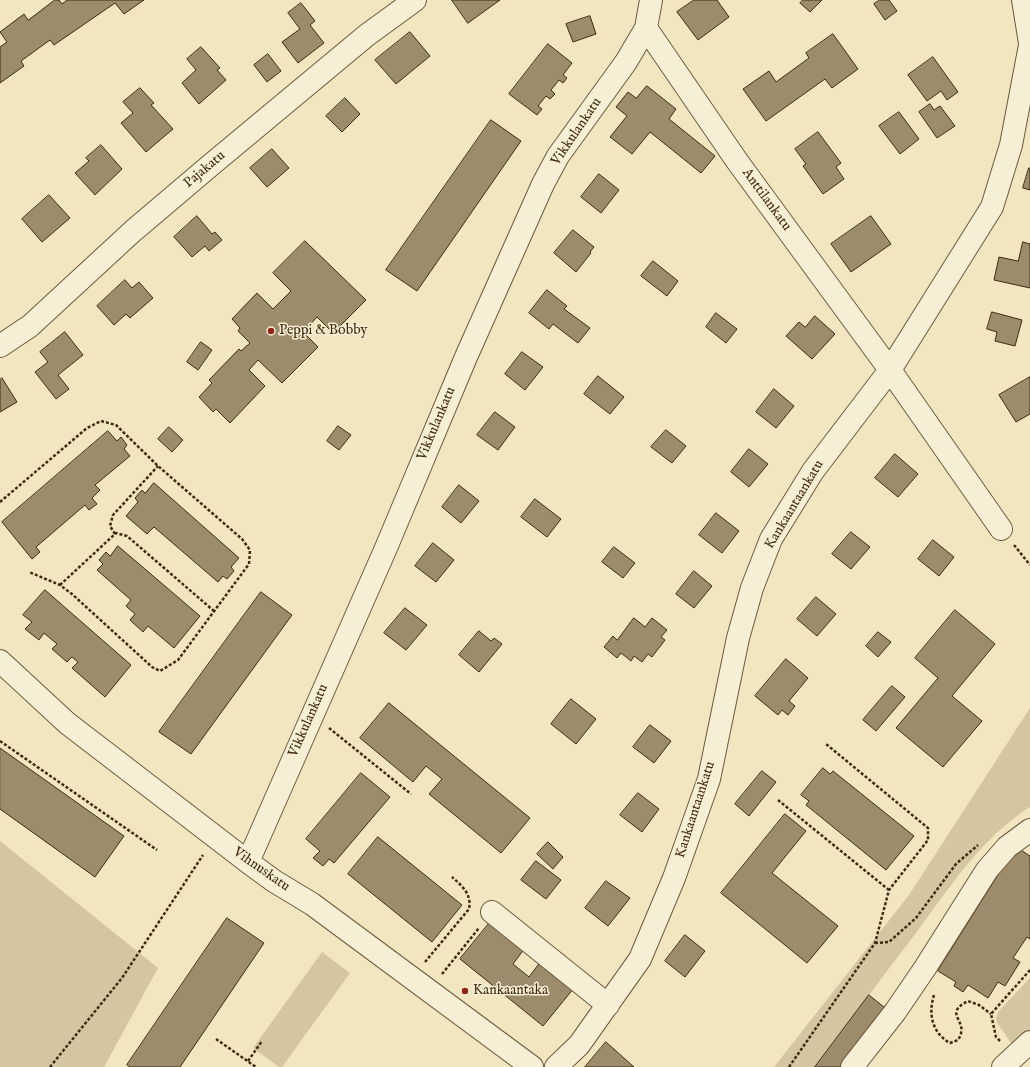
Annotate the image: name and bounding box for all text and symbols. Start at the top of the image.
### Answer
street label: Vikkulankatu [548,95,606,169]
street label: Pajakatu [181,148,229,192]
street label: Anttilankatu [738,165,794,235]
place label: Peppi & Bobby [279,323,367,339]
marker: Peppi & Bobby [266,326,276,336]
street label: Vikkulankatu [414,385,460,463]
street label: Kankaantaankatu [762,458,828,552]
street label: Vikkulankatu [285,682,333,760]
street label: Kankaantaankatu [672,760,720,860]
street label: Vihnuskatu [229,844,293,896]
place label: Kankaantaka [473,983,548,999]
marker: Kankaantaka [460,986,470,996]

